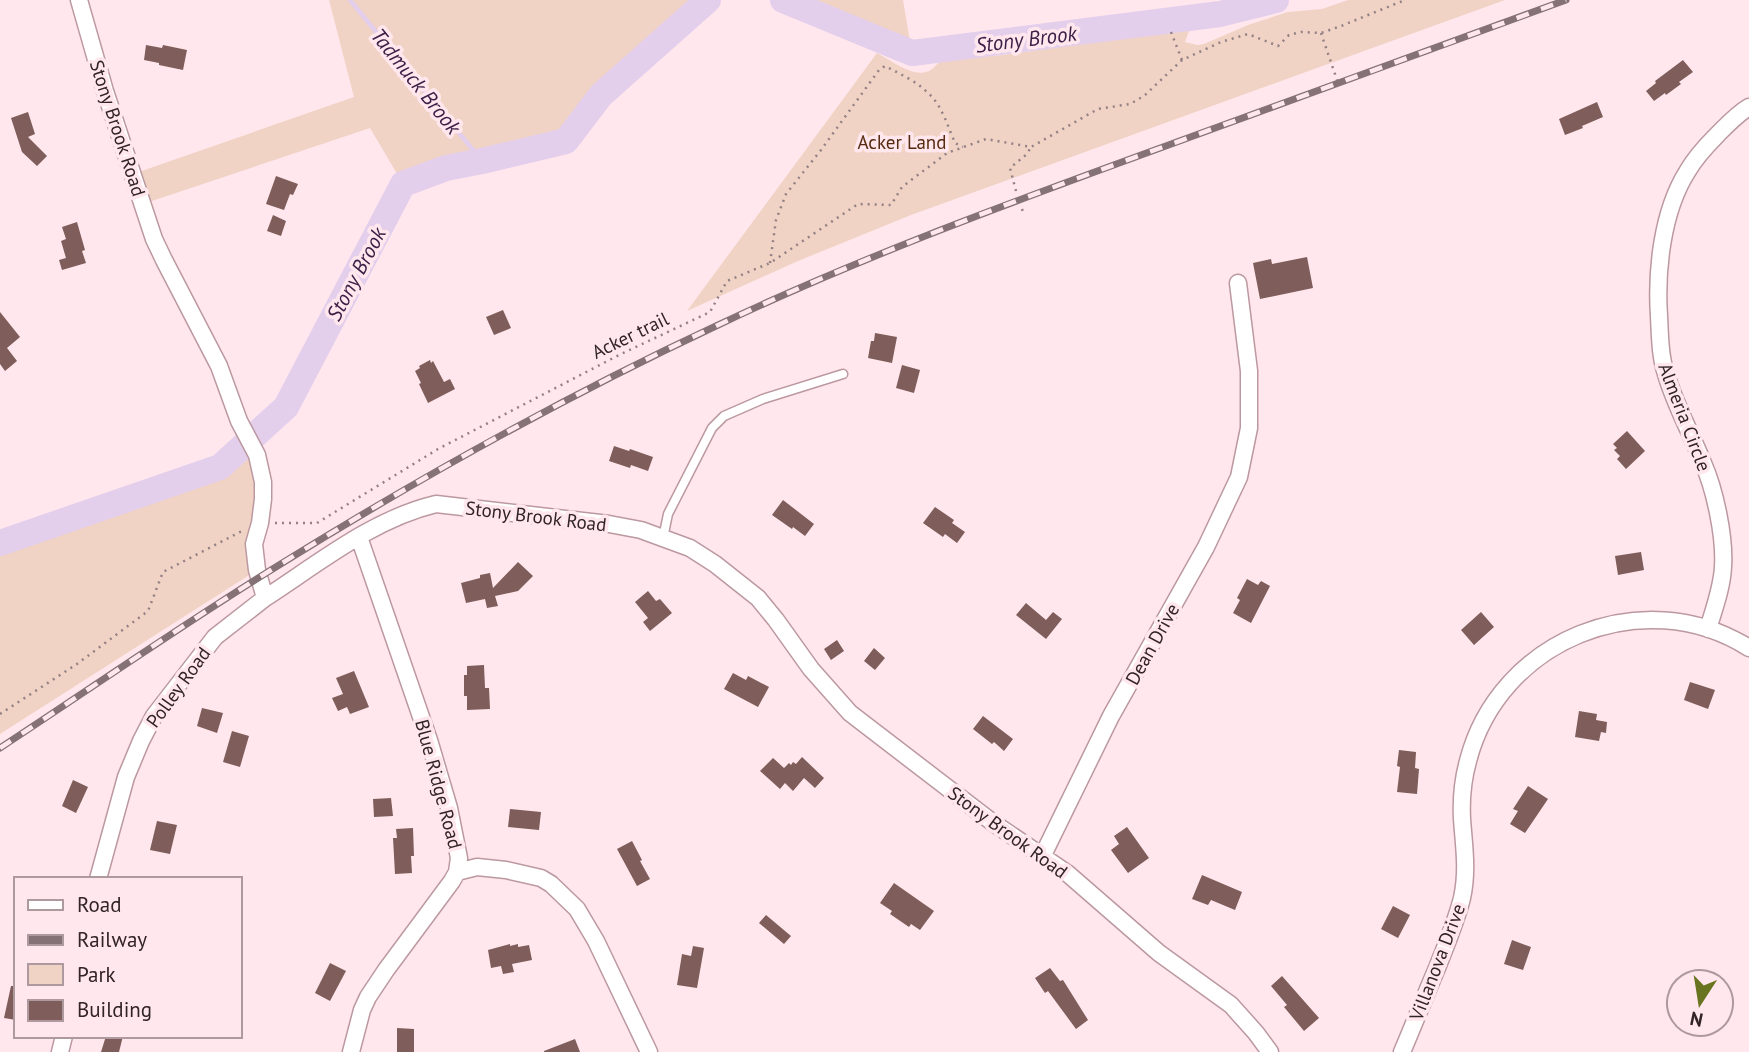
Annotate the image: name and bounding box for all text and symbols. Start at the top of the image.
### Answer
water label: Stony Brook [974,19,1080,59]
water label: Tadmuck Brook [365,22,468,141]
street label: Stony Brook Road [85,57,151,199]
park label: Acker Land [858,130,946,154]
water label: Stony Brook [320,221,393,325]
street label: Acker trail [588,306,673,364]
street label: Almeria Circle [1653,360,1717,474]
street label: Stony Brook Road [464,495,608,537]
street label: Dean Drive [1120,599,1184,689]
street label: Polley Road [141,642,215,732]
street label: Blue Ridge Road [410,716,468,852]
street label: Stony Brook Road [944,781,1072,883]
legend [14,877,242,1038]
text: Road [77,891,121,918]
street label: Villanova Drive [1403,900,1470,1025]
text: Railway [77,926,147,953]
text: Park [77,961,116,988]
north arrow [1665,968,1735,1038]
text: Building [77,996,152,1023]
text: N [1688,1007,1705,1033]

